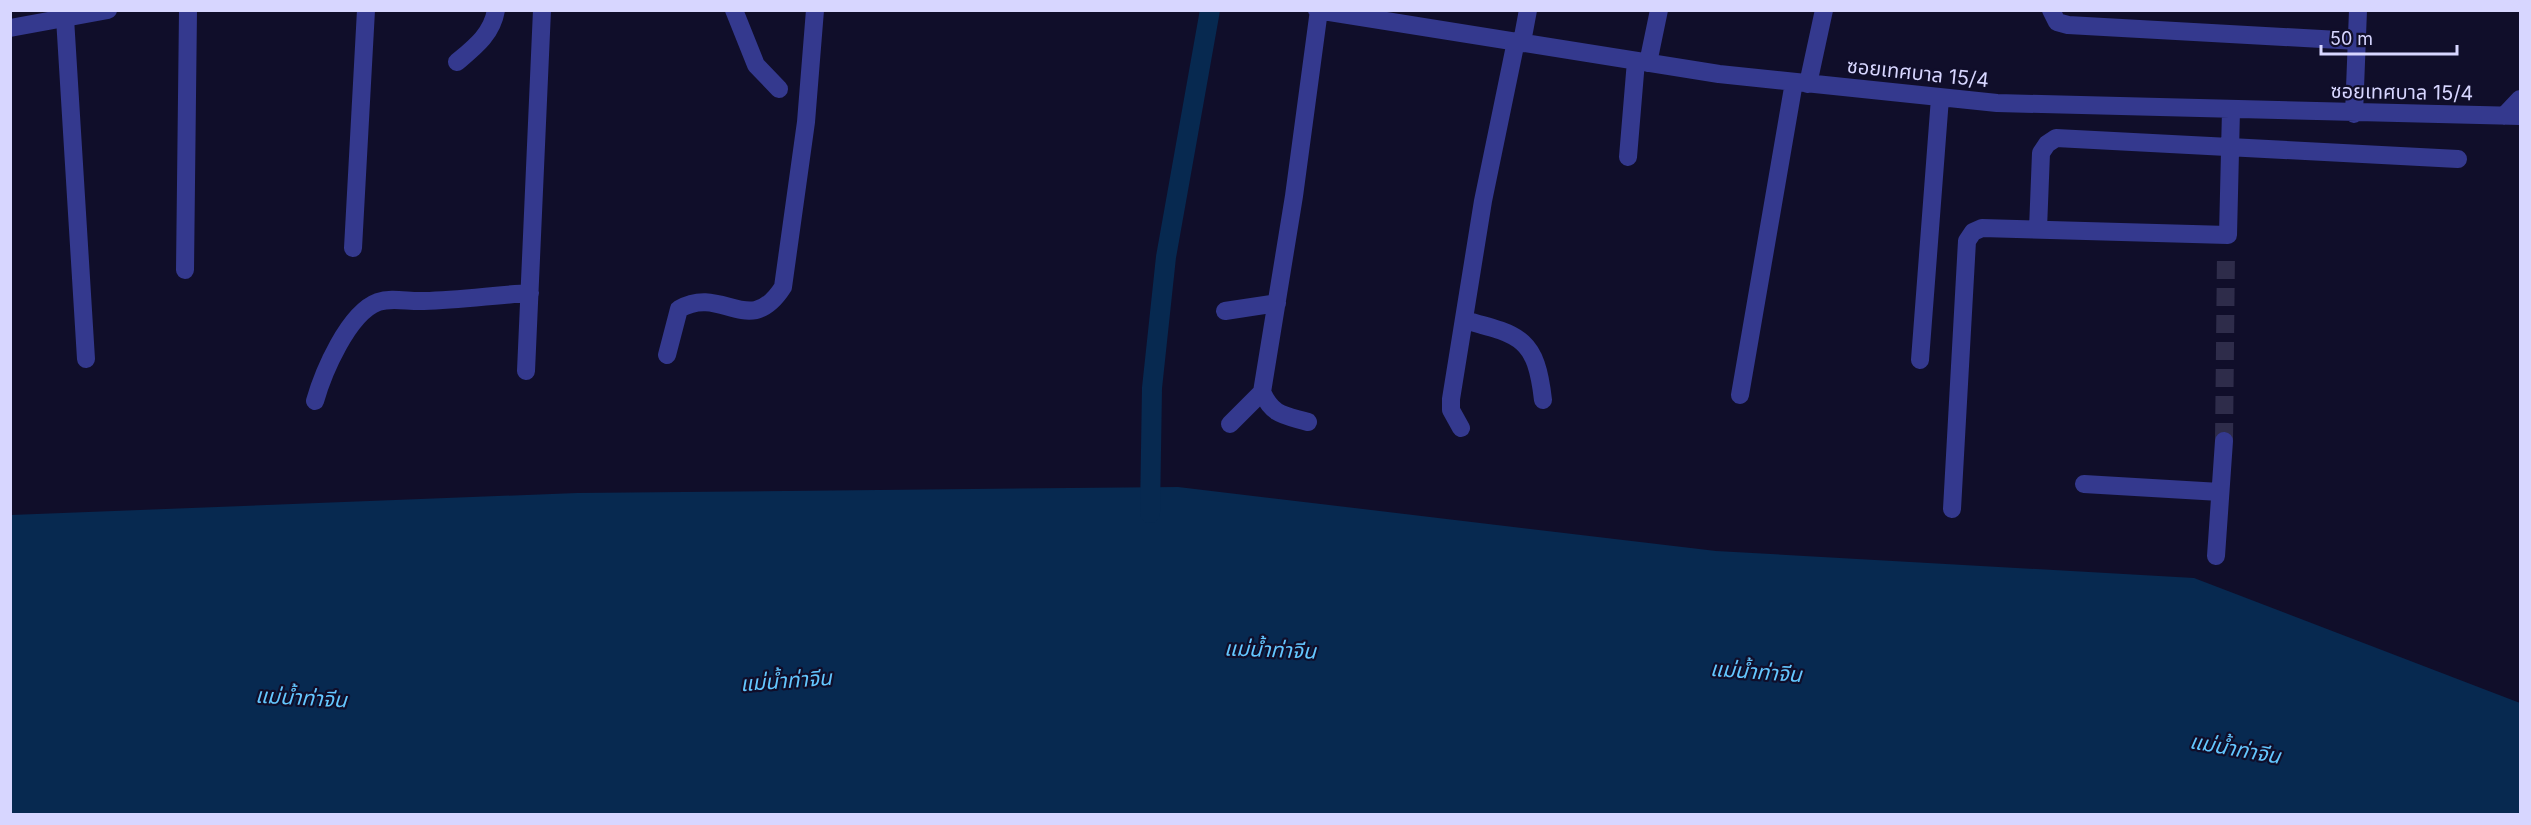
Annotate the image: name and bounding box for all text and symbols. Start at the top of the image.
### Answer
scale bar [2321,18,2458,56]
text: 50 m [2330,28,2373,49]
street label: ซอยเทศบาล 15/4 [1846,54,1990,92]
street label: ซอยเทศบาล 15/4 [2330,79,2474,105]
water label: แม่น้ำท่าจีน [1224,633,1317,664]
water label: แม่น้ำท่าจีน [1709,654,1804,687]
water label: แม่น้ำท่าจีน [739,663,834,696]
water label: แม่น้ำท่าจีน [255,681,349,712]
water label: แม่น้ำท่าจีน [2188,726,2284,769]

